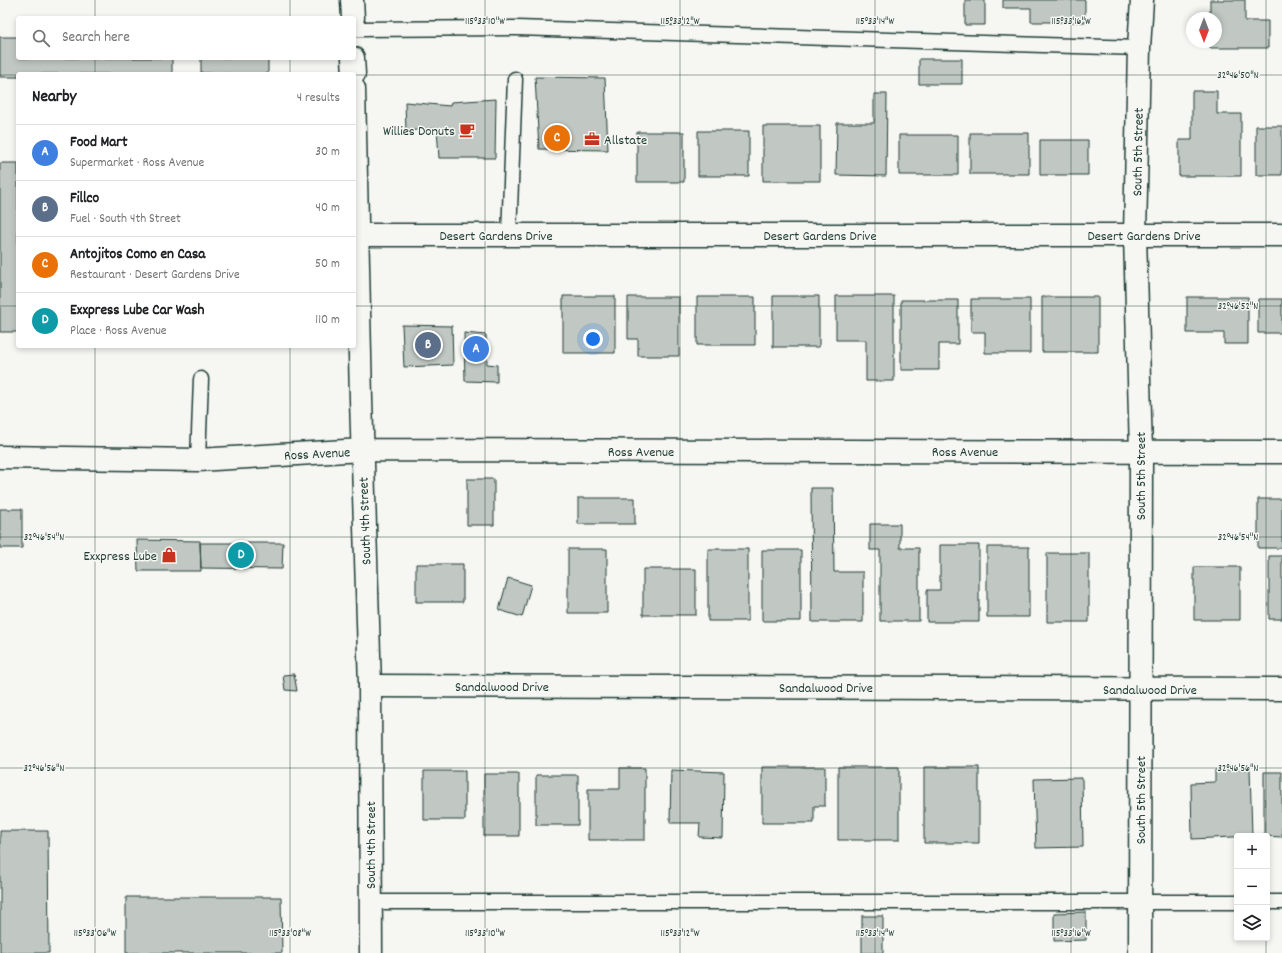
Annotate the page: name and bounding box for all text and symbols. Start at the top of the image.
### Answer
north arrow [1186,12,1222,48]
text: 115°33'10"W [465,15,505,29]
text: 115°33'12"W [661,15,700,29]
text: 115°33'14"W [856,15,895,29]
text: 115°33'16"W [1051,15,1091,29]
search box [16,16,356,60]
icon: search [30,27,52,49]
text: Search here [62,27,130,49]
text: 32°46'50"N [1217,69,1259,83]
text: Nearby [32,86,76,110]
text: 4 results [297,89,340,108]
street label: South 5th Street [1128,108,1150,196]
cafe icon: Willies Donuts [458,121,476,139]
place label: Willies Donuts [383,122,455,142]
pin: C [544,123,570,153]
office icon: Allstate [583,130,601,148]
place label: Allstate [604,131,647,151]
text: Food Mart [70,132,127,154]
text: A [41,143,49,162]
text: 30 m [315,143,340,162]
text: Supermarket · Ross Avenue [70,154,204,173]
text: Fillco [70,188,99,210]
text: B [42,199,48,218]
text: 40 m [316,199,340,218]
text: Fuel · South 4th Street [70,210,181,229]
street label: Desert Gardens Drive [439,227,553,247]
street label: Desert Gardens Drive [763,227,877,247]
street label: Desert Gardens Drive [1087,227,1201,247]
text: Antojitos Como en Casa [70,244,205,266]
text: C [42,255,48,274]
text: 50 m [315,255,340,274]
text: Restaurant · Desert Gardens Drive [70,266,240,285]
text: Exxpress Lube Car Wash [70,300,205,322]
text: 32°46'52"N [1218,300,1258,314]
text: D [42,311,48,330]
text: 110 m [315,311,340,330]
text: Place · Ross Avenue [70,322,167,341]
your location [583,329,603,349]
pin: B [415,330,441,360]
pin: A [463,334,489,364]
street label: South 5th Street [1132,432,1152,520]
street label: Ross Avenue [283,443,351,467]
street label: Ross Avenue [608,443,674,463]
street label: Ross Avenue [932,443,998,463]
street label: South 4th Street [354,477,378,565]
text: 32°46'54"N [24,531,64,545]
text: 32°46'54"N [1218,531,1258,545]
pin: D [228,540,254,570]
shop icon: Exxpress Lube [160,546,178,564]
place label: Exxpress Lube [83,547,157,567]
street label: Sandalwood Drive [455,678,549,698]
street label: Sandalwood Drive [779,679,873,699]
street label: Sandalwood Drive [1103,681,1197,701]
street label: South 5th Street [1132,756,1152,844]
text: 32°46'56"N [23,762,65,776]
text: 32°46'56"N [1217,762,1259,776]
street label: South 4th Street [362,801,382,889]
map controls [1234,833,1270,941]
button: + [1234,833,1270,869]
button: − [1234,869,1270,905]
button: layers [1234,905,1270,941]
text: 115°33'06"W [74,927,117,941]
text: 115°33'08"W [269,927,311,941]
text: 115°33'10"W [465,927,505,941]
text: 115°33'12"W [661,927,700,941]
text: 115°33'14"W [856,927,895,941]
text: 115°33'16"W [1051,927,1091,941]

